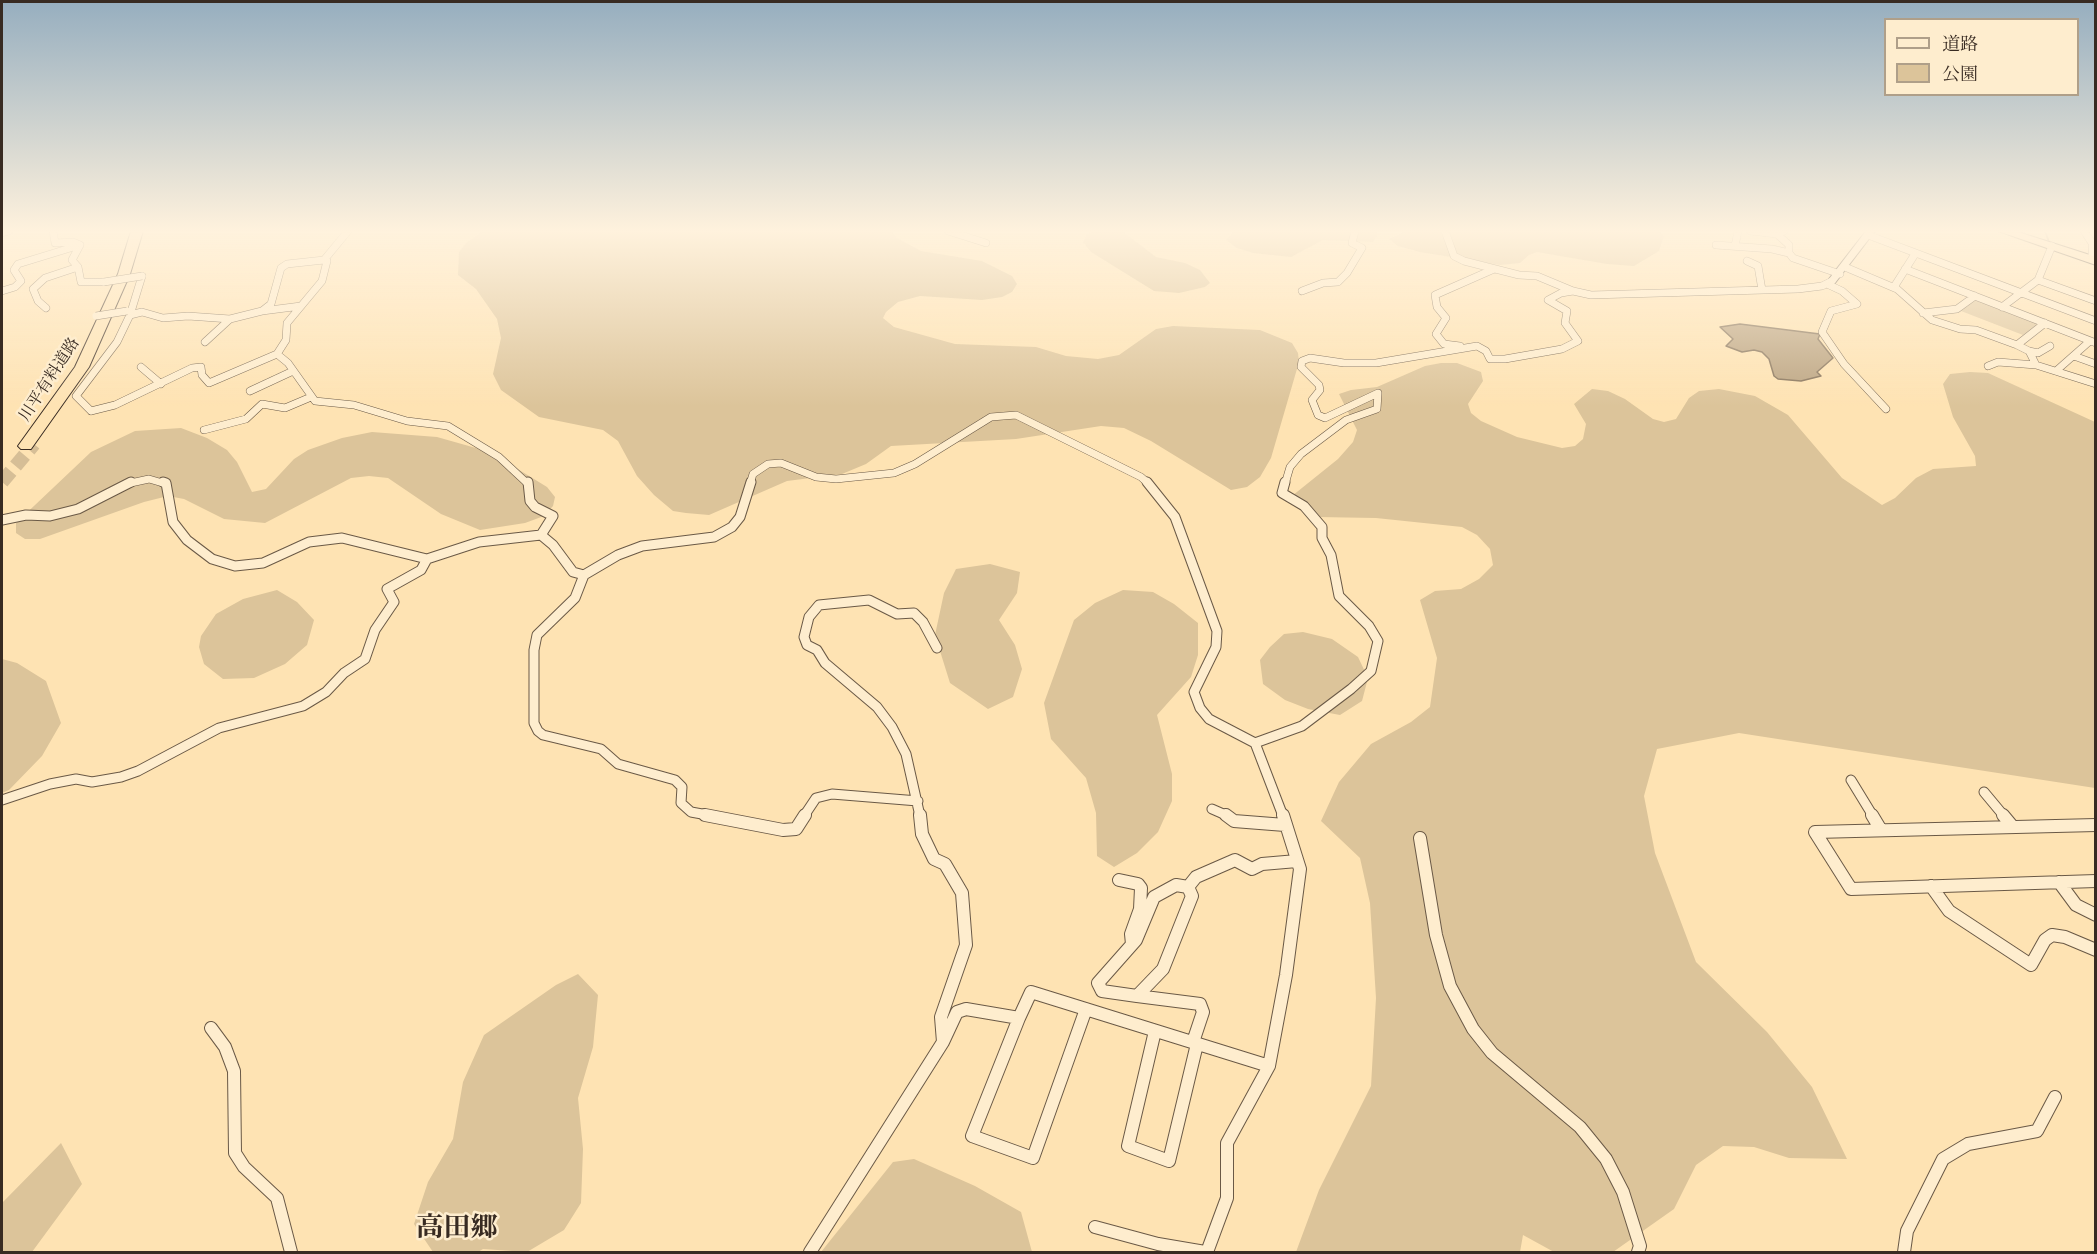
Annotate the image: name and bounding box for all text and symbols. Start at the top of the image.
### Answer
legend [1884,18,2079,96]
text: 道路 [1942,32,1978,57]
text: 公園 [1942,62,1978,87]
street label: 川平有料道路 [16,335,84,425]
district label: 高田郷 [417,1214,497,1246]

